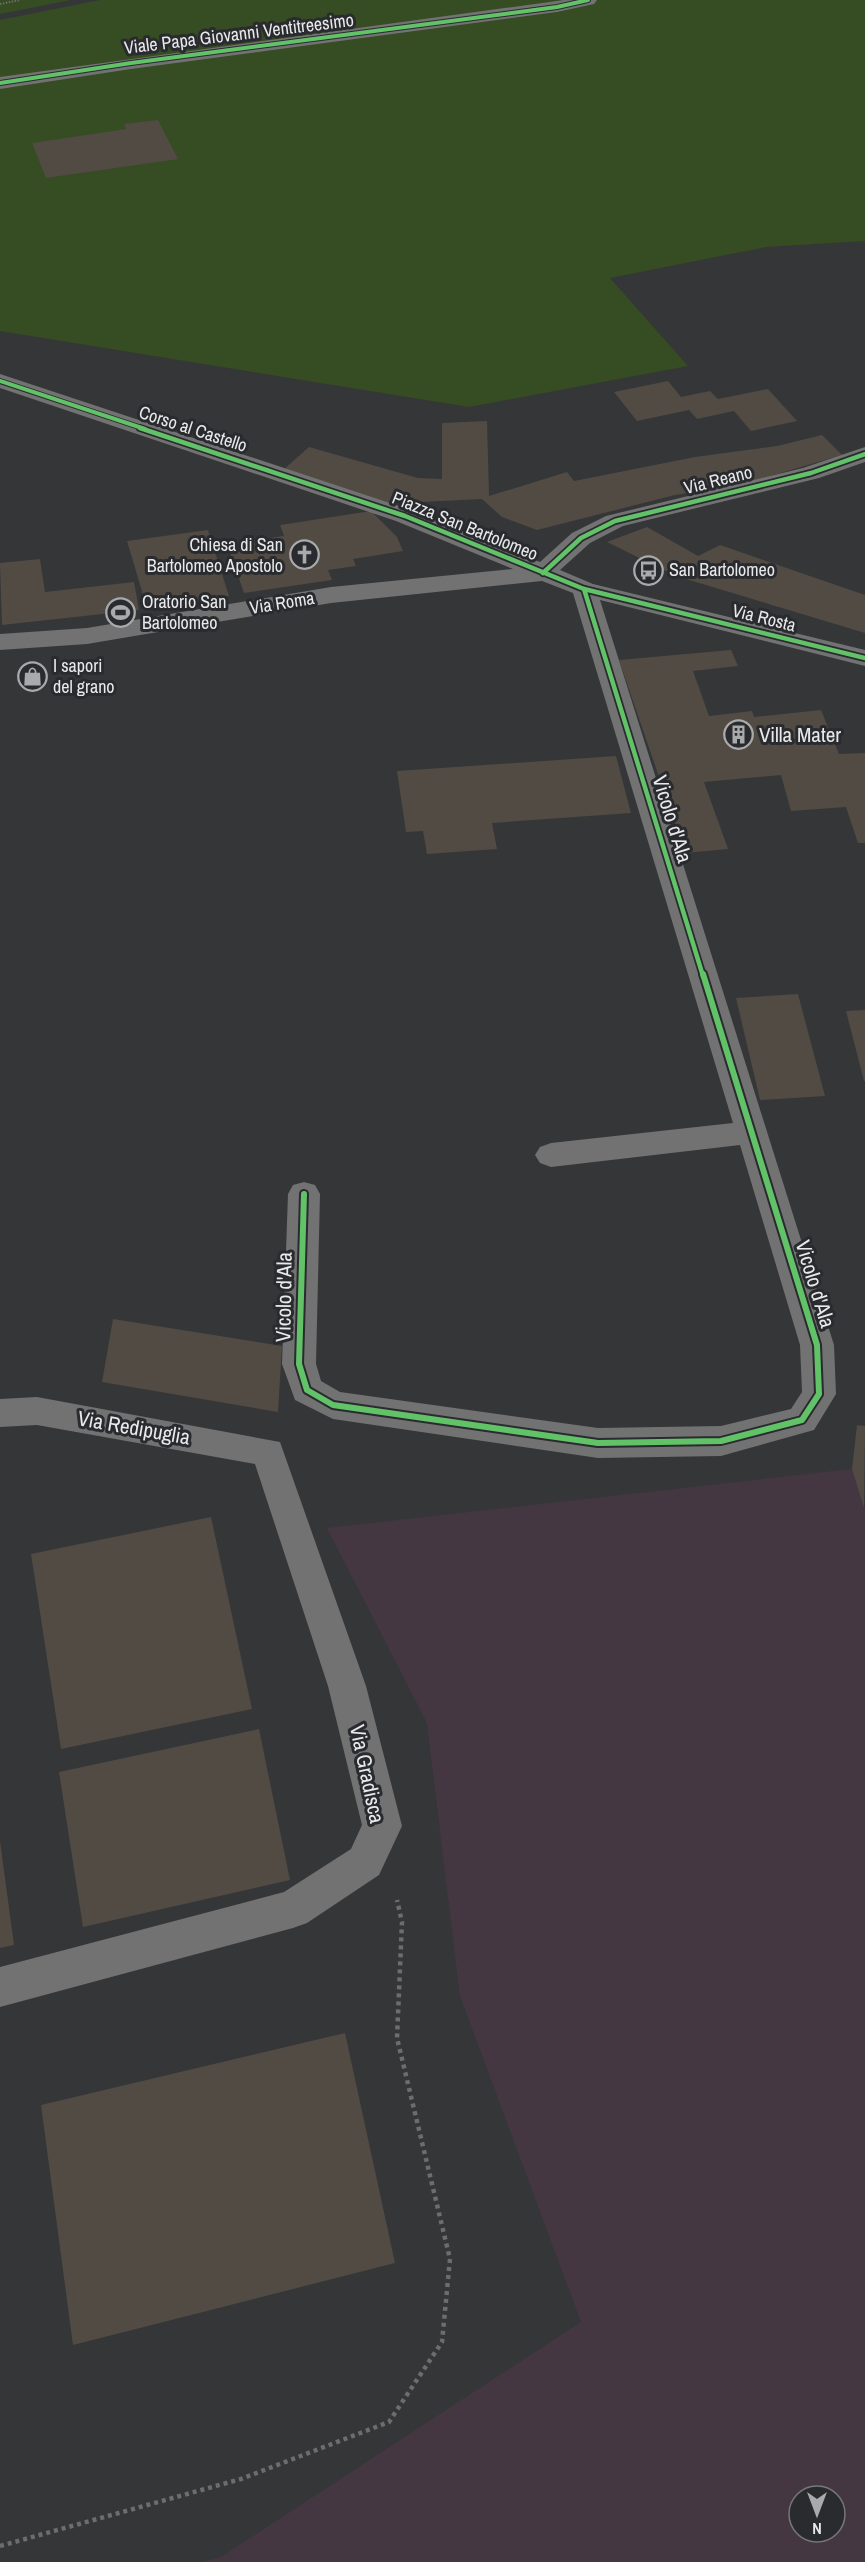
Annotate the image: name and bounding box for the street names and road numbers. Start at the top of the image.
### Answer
street label: Viale Papa Giovanni Ventitreesimo [123,7,355,60]
street label: Corso al Castello [136,399,250,458]
street label: Via Reano [681,459,755,500]
street label: Piazza San Bartolomeo [389,485,542,566]
street label: Via Roma [248,585,316,620]
street label: Via Rosta [730,598,798,637]
street label: Vicolo d'Ala [645,772,700,867]
street label: Vicolo d'Ala [788,1237,843,1332]
street label: Vicolo d'Ala [268,1251,299,1342]
street label: Via Redipuglia [76,1403,193,1452]
street label: Via Gradisca [343,1722,392,1826]

